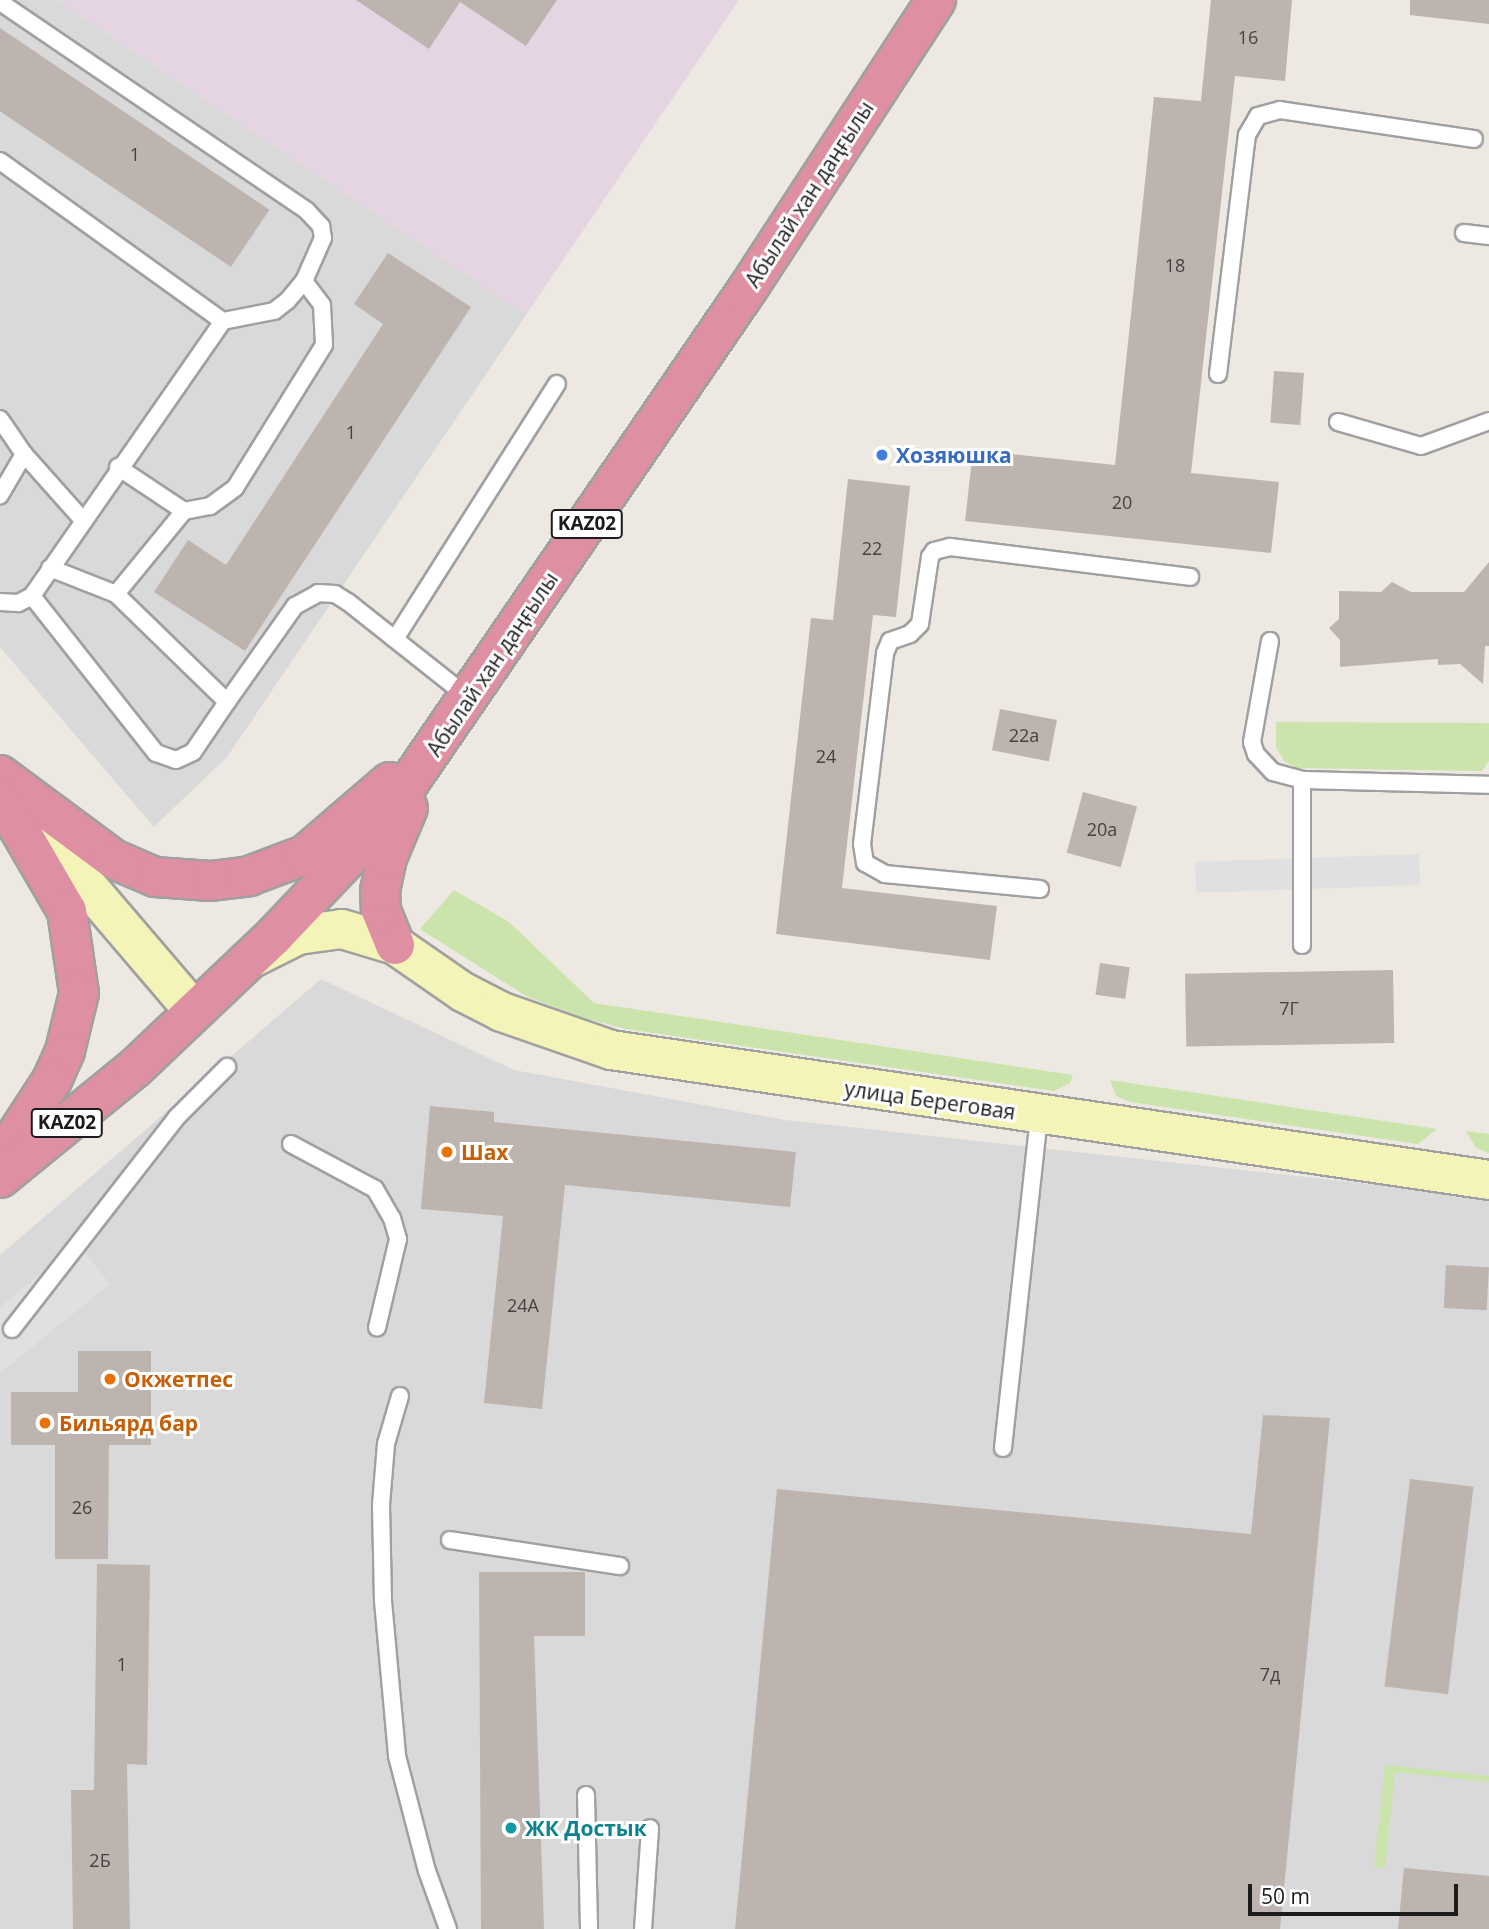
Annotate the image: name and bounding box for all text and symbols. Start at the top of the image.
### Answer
house number: 16 [1238,26,1258,48]
street label: Абылай хан даңғылы [739,96,879,292]
house number: 1 [130,143,140,165]
house number: 18 [1165,254,1185,276]
house number: 1 [346,421,356,443]
place label: Хозяюшка [896,442,1012,468]
marker: Хозяюшка [874,447,890,463]
house number: 20 [1112,491,1132,513]
road number: KАZ02 [550,509,624,540]
house number: 22 [862,537,882,559]
street label: Абылай хан даңғылы [421,567,563,761]
house number: 22а [1009,724,1039,746]
house number: 24 [816,745,836,767]
house number: 20а [1087,818,1117,840]
house number: 7Г [1279,997,1299,1019]
street label: улица Береговая [843,1076,1017,1124]
road number: KАZ02 [30,1107,104,1138]
place label: Шах [461,1139,508,1165]
marker: Шах [439,1144,455,1160]
house number: 24А [507,1294,539,1316]
place label: Окжетпес [124,1366,233,1392]
marker: Окжетпес [102,1371,118,1387]
place label: Бильярд бар [59,1410,198,1436]
marker: Бильярд бар [37,1415,53,1431]
house number: 26 [72,1496,92,1518]
house number: 1 [117,1653,127,1675]
house number: 7д [1260,1663,1280,1685]
place label: ЖК Достык [525,1815,647,1841]
marker: ЖК Достык [503,1820,519,1836]
house number: 2Б [89,1849,111,1871]
scale bar [1251,1870,1461,1914]
text: 50 m [1261,1882,1310,1910]

